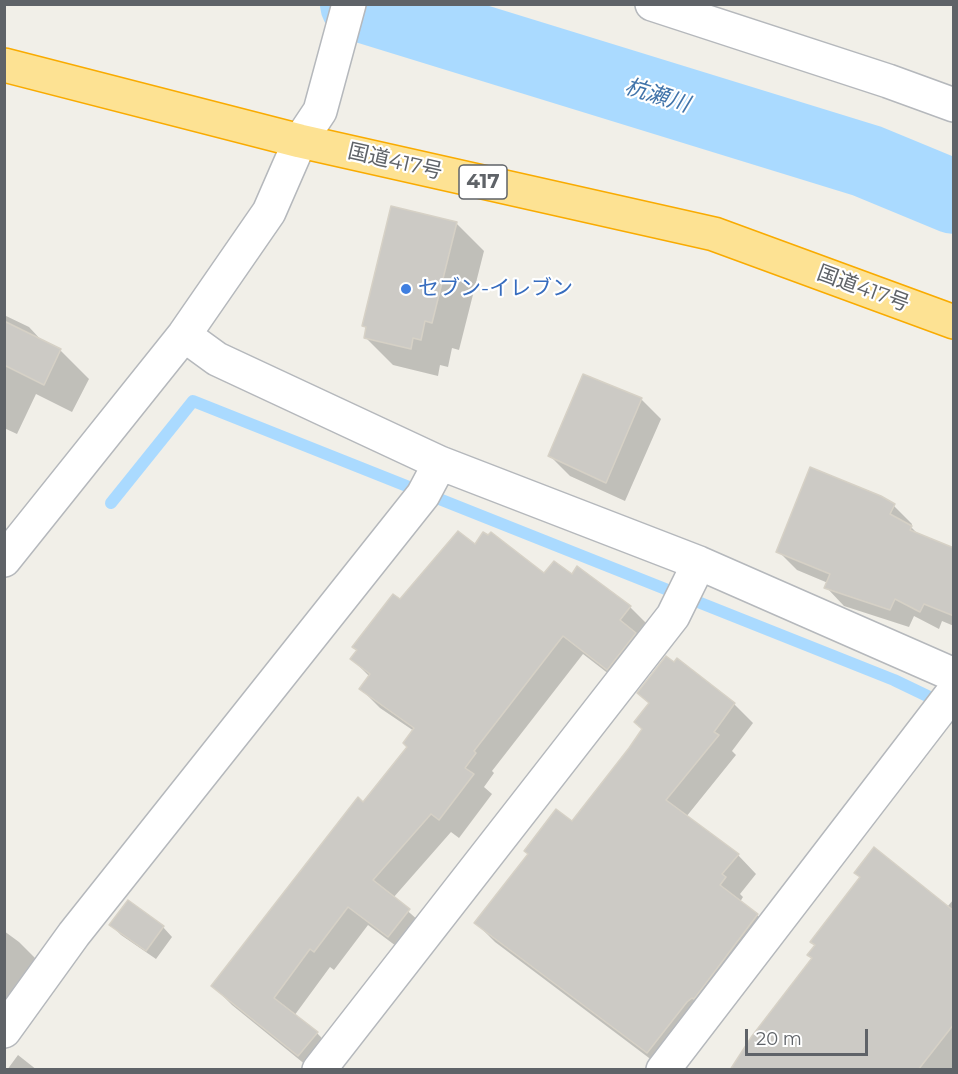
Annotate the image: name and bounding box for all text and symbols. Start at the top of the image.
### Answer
water label: 杭瀬川 [622,74,692,118]
street label: 国道417号 [345,139,445,185]
road number: 417 [459,165,507,199]
street label: 国道417号 [813,261,913,317]
place label: セブン-イレブン [418,276,573,302]
marker: セブン-イレブン [399,282,413,296]
scale bar [748,1017,871,1055]
text: 20 m [756,1028,802,1050]

